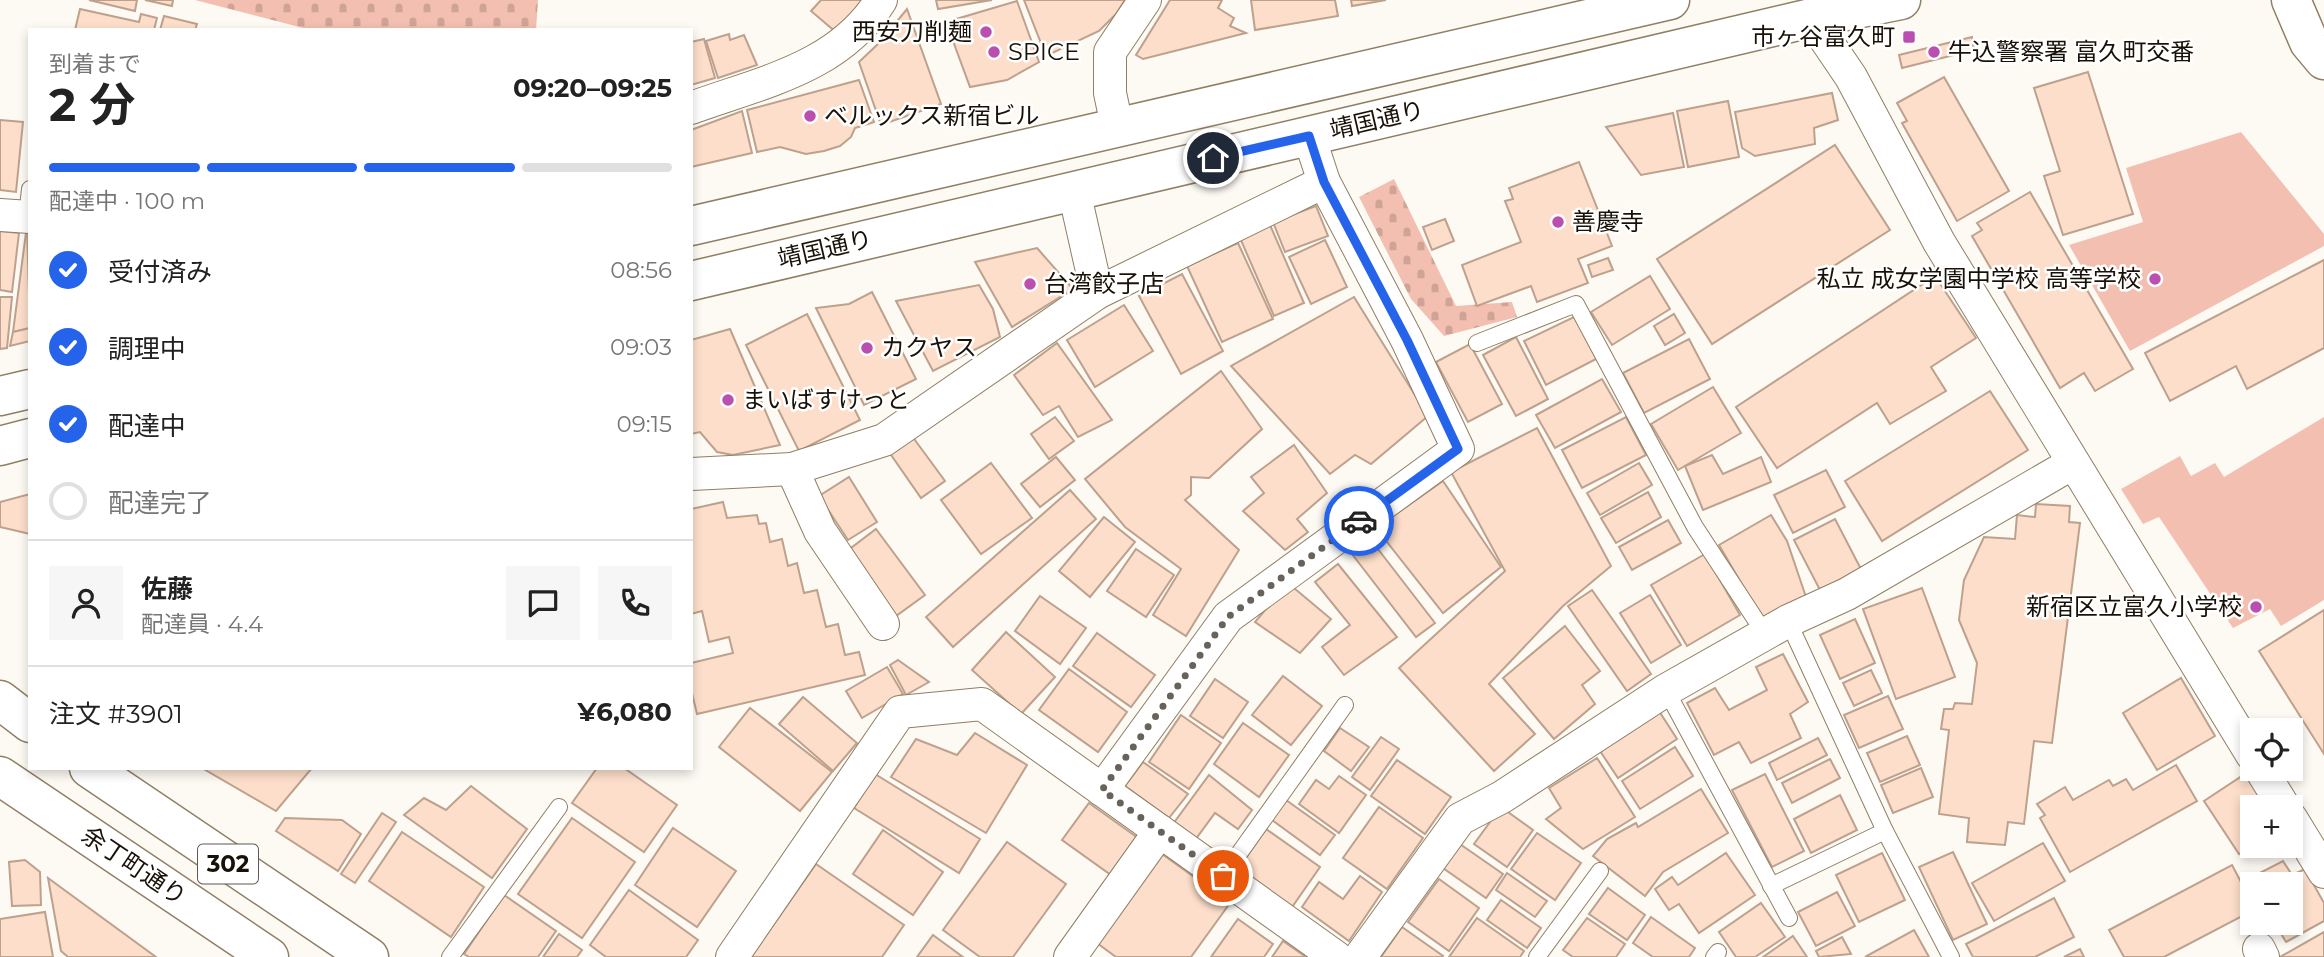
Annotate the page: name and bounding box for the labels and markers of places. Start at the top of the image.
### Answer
place label: 西安刀削麺 [852,17,972,46]
place label: 市ヶ谷富久町 [1751,22,1895,51]
marker: 西安刀削麺 [978,24,994,40]
marker: 市ヶ谷富久町 [1901,29,1917,45]
place label: SPICE [1008,37,1080,66]
place label: 牛込警察署 富久町交番 [1948,37,2194,66]
marker: SPICE [986,44,1002,60]
marker: 牛込警察署 富久町交番 [1926,44,1942,60]
place label: ベルックス新宿ビル [824,101,1039,130]
marker: ベルックス新宿ビル [802,108,818,124]
pin [1183,128,1243,188]
place label: 善慶寺 [1572,207,1644,236]
marker: 善慶寺 [1550,214,1566,230]
place label: 私立 成女学園中学校 高等学校 [1816,264,2141,293]
place label: 台湾餃子店 [1044,269,1164,298]
marker: 私立 成女学園中学校 高等学校 [2147,271,2163,287]
marker: 台湾餃子店 [1022,276,1038,292]
place label: カクヤス [881,333,977,362]
marker: カクヤス [859,340,875,356]
place label: まいばすけっと [742,385,910,414]
marker: まいばすけっと [720,392,736,408]
place label: 新宿区立富久小学校 [2026,592,2242,621]
marker: 新宿区立富久小学校 [2248,599,2264,615]
pin [1193,846,1253,906]

